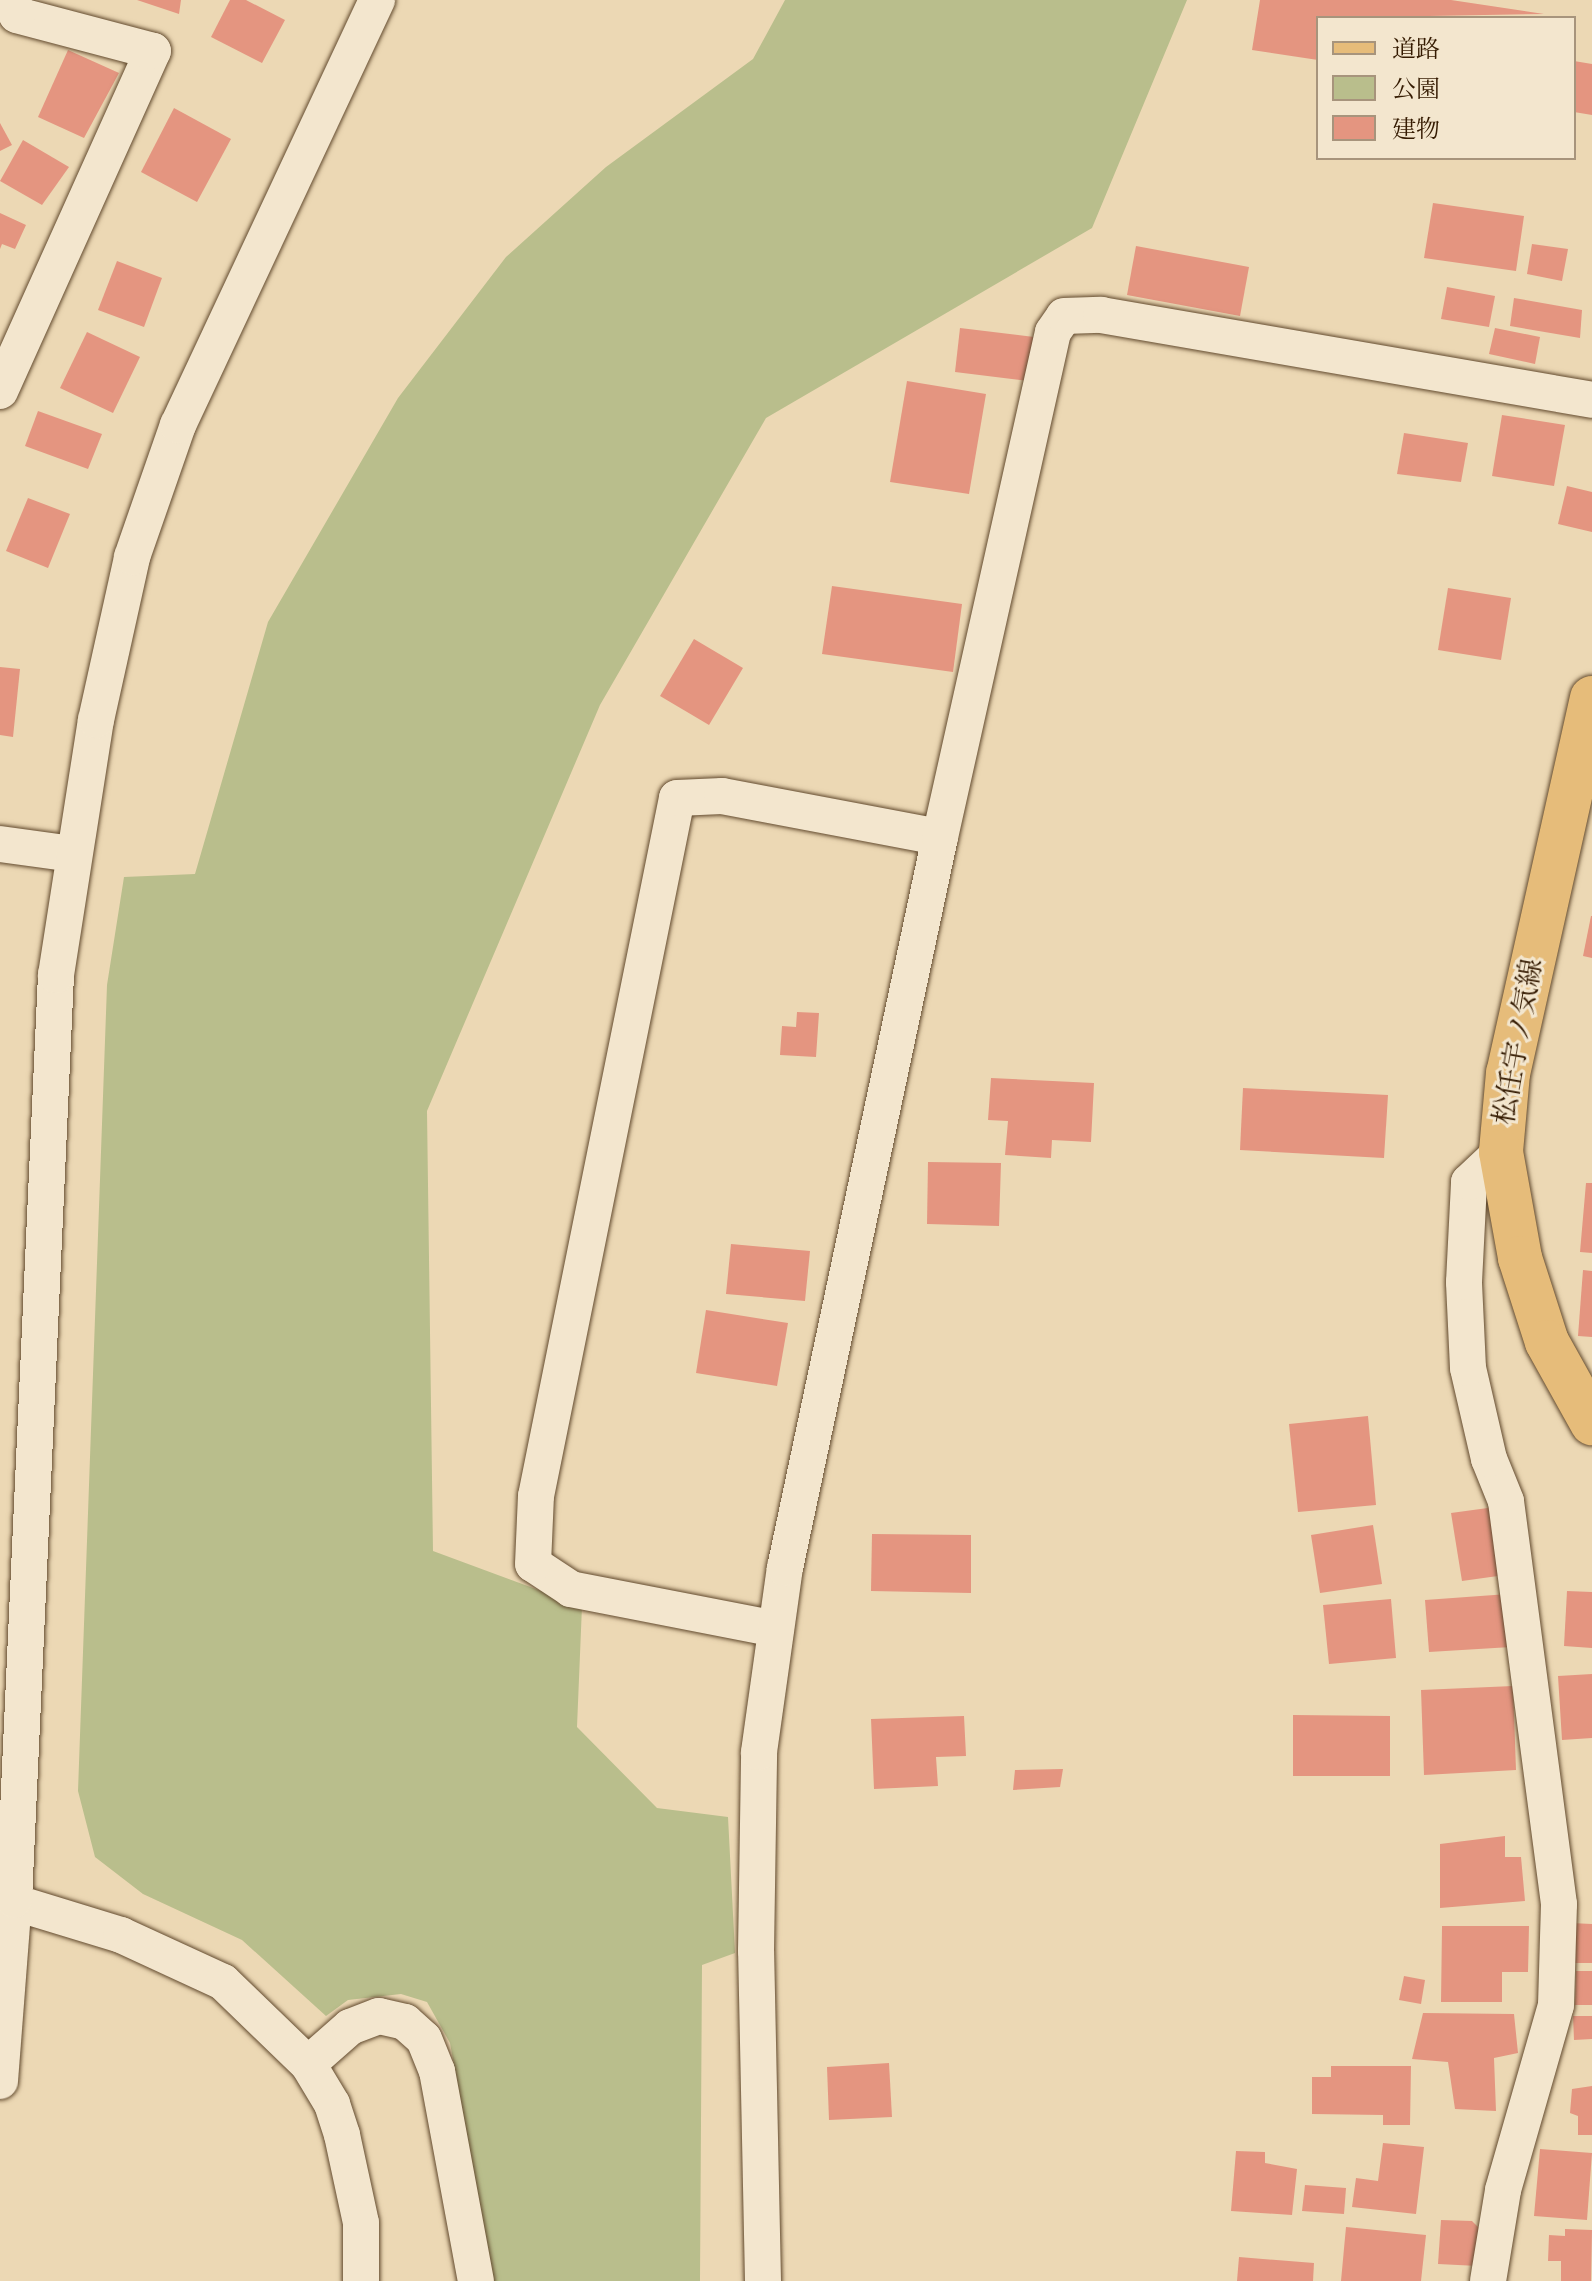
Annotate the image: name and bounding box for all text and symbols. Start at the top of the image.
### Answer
legend [1316,16,1576,160]
text: 道路 [1392,34,1440,68]
text: 公園 [1392,74,1440,108]
text: 建物 [1392,114,1440,148]
street label: 松任宇ノ気線 [1489,956,1551,1128]

